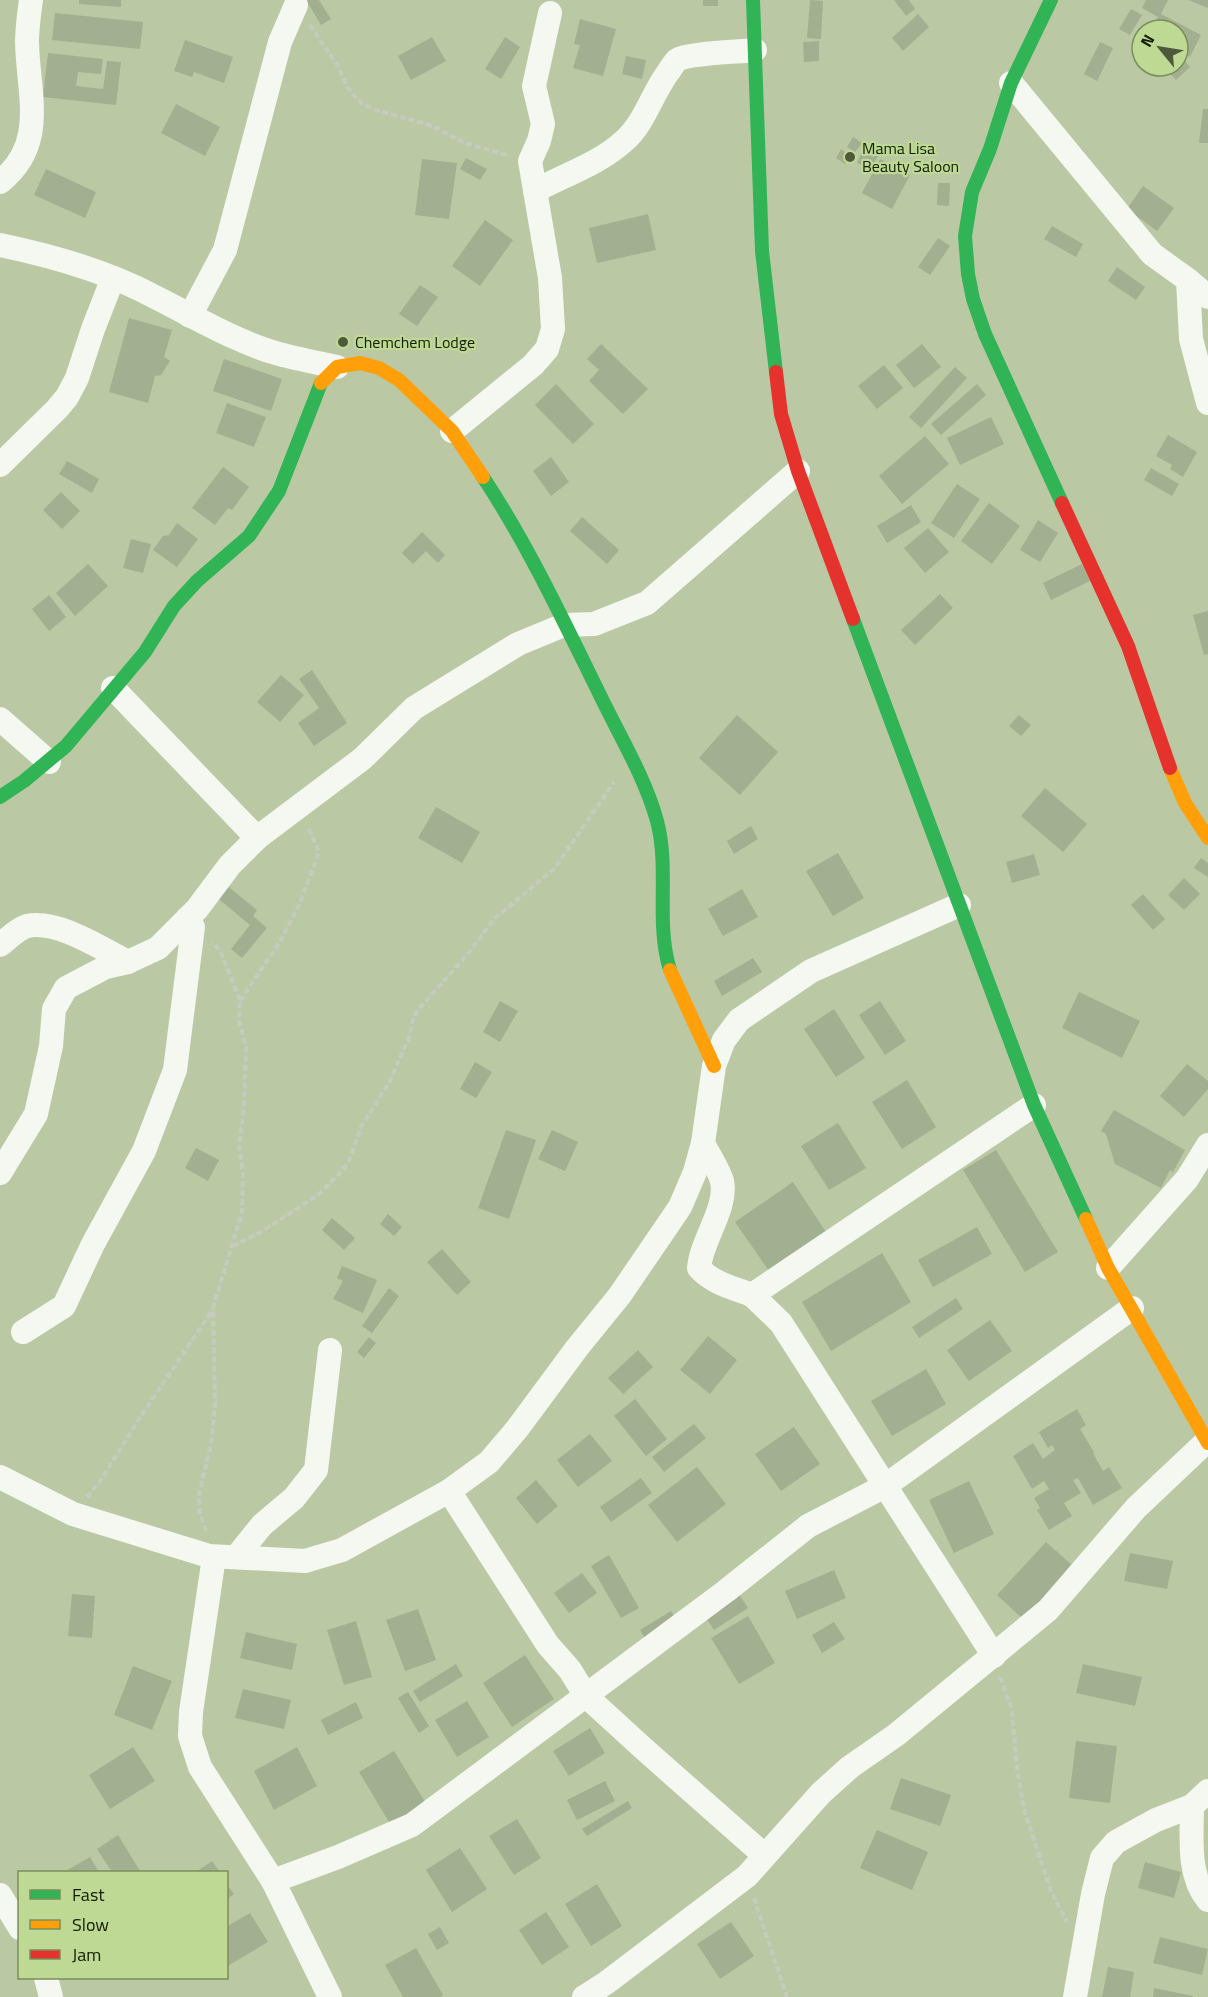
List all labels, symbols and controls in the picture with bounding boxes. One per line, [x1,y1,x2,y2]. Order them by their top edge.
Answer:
north arrow [1130,18,1190,78]
text: N [1134,30,1160,51]
place label: Mama Lisa Beauty Saloon [862,136,959,178]
marker: Mama Lisa Beauty Saloon [843,150,857,164]
place label: Chemchem Lodge [355,330,475,354]
marker: Chemchem Lodge [336,335,350,349]
legend [18,1871,228,1979]
text: Fast [72,1881,105,1908]
text: Slow [72,1911,109,1938]
text: Jam [72,1941,101,1968]

